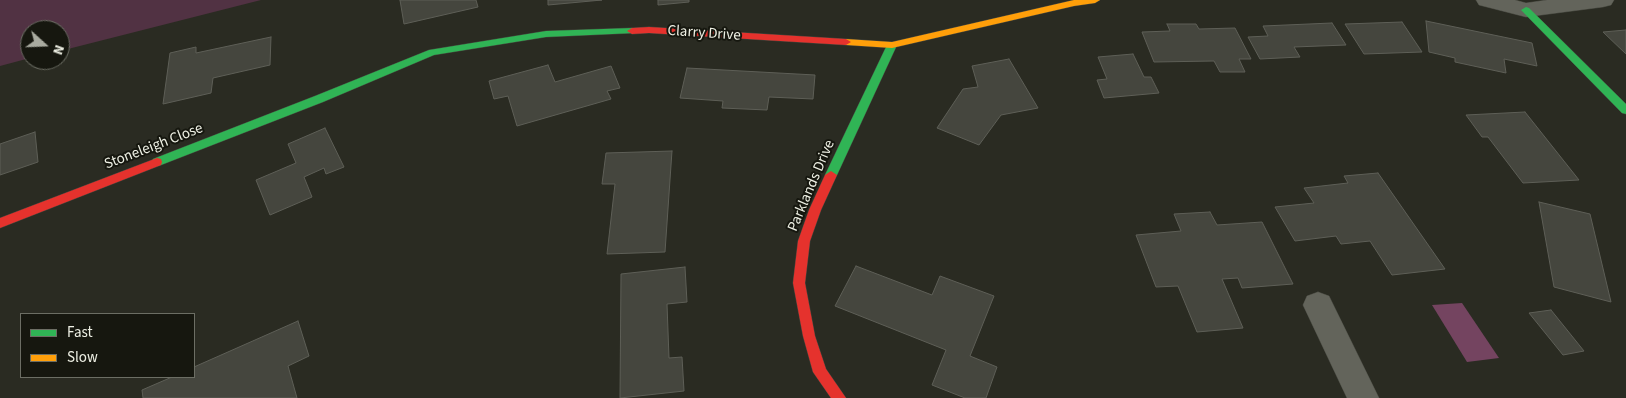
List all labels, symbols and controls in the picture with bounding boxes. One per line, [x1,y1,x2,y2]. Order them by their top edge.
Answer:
north arrow [20,20,70,70]
street label: Clarry Drive [667,22,741,46]
text: N [47,42,69,58]
street label: Stoneleigh Close [102,120,206,174]
street label: Parklands Drive [785,137,839,235]
legend [20,313,195,378]
text: Fast [67,322,93,343]
text: Slow [67,347,98,368]

